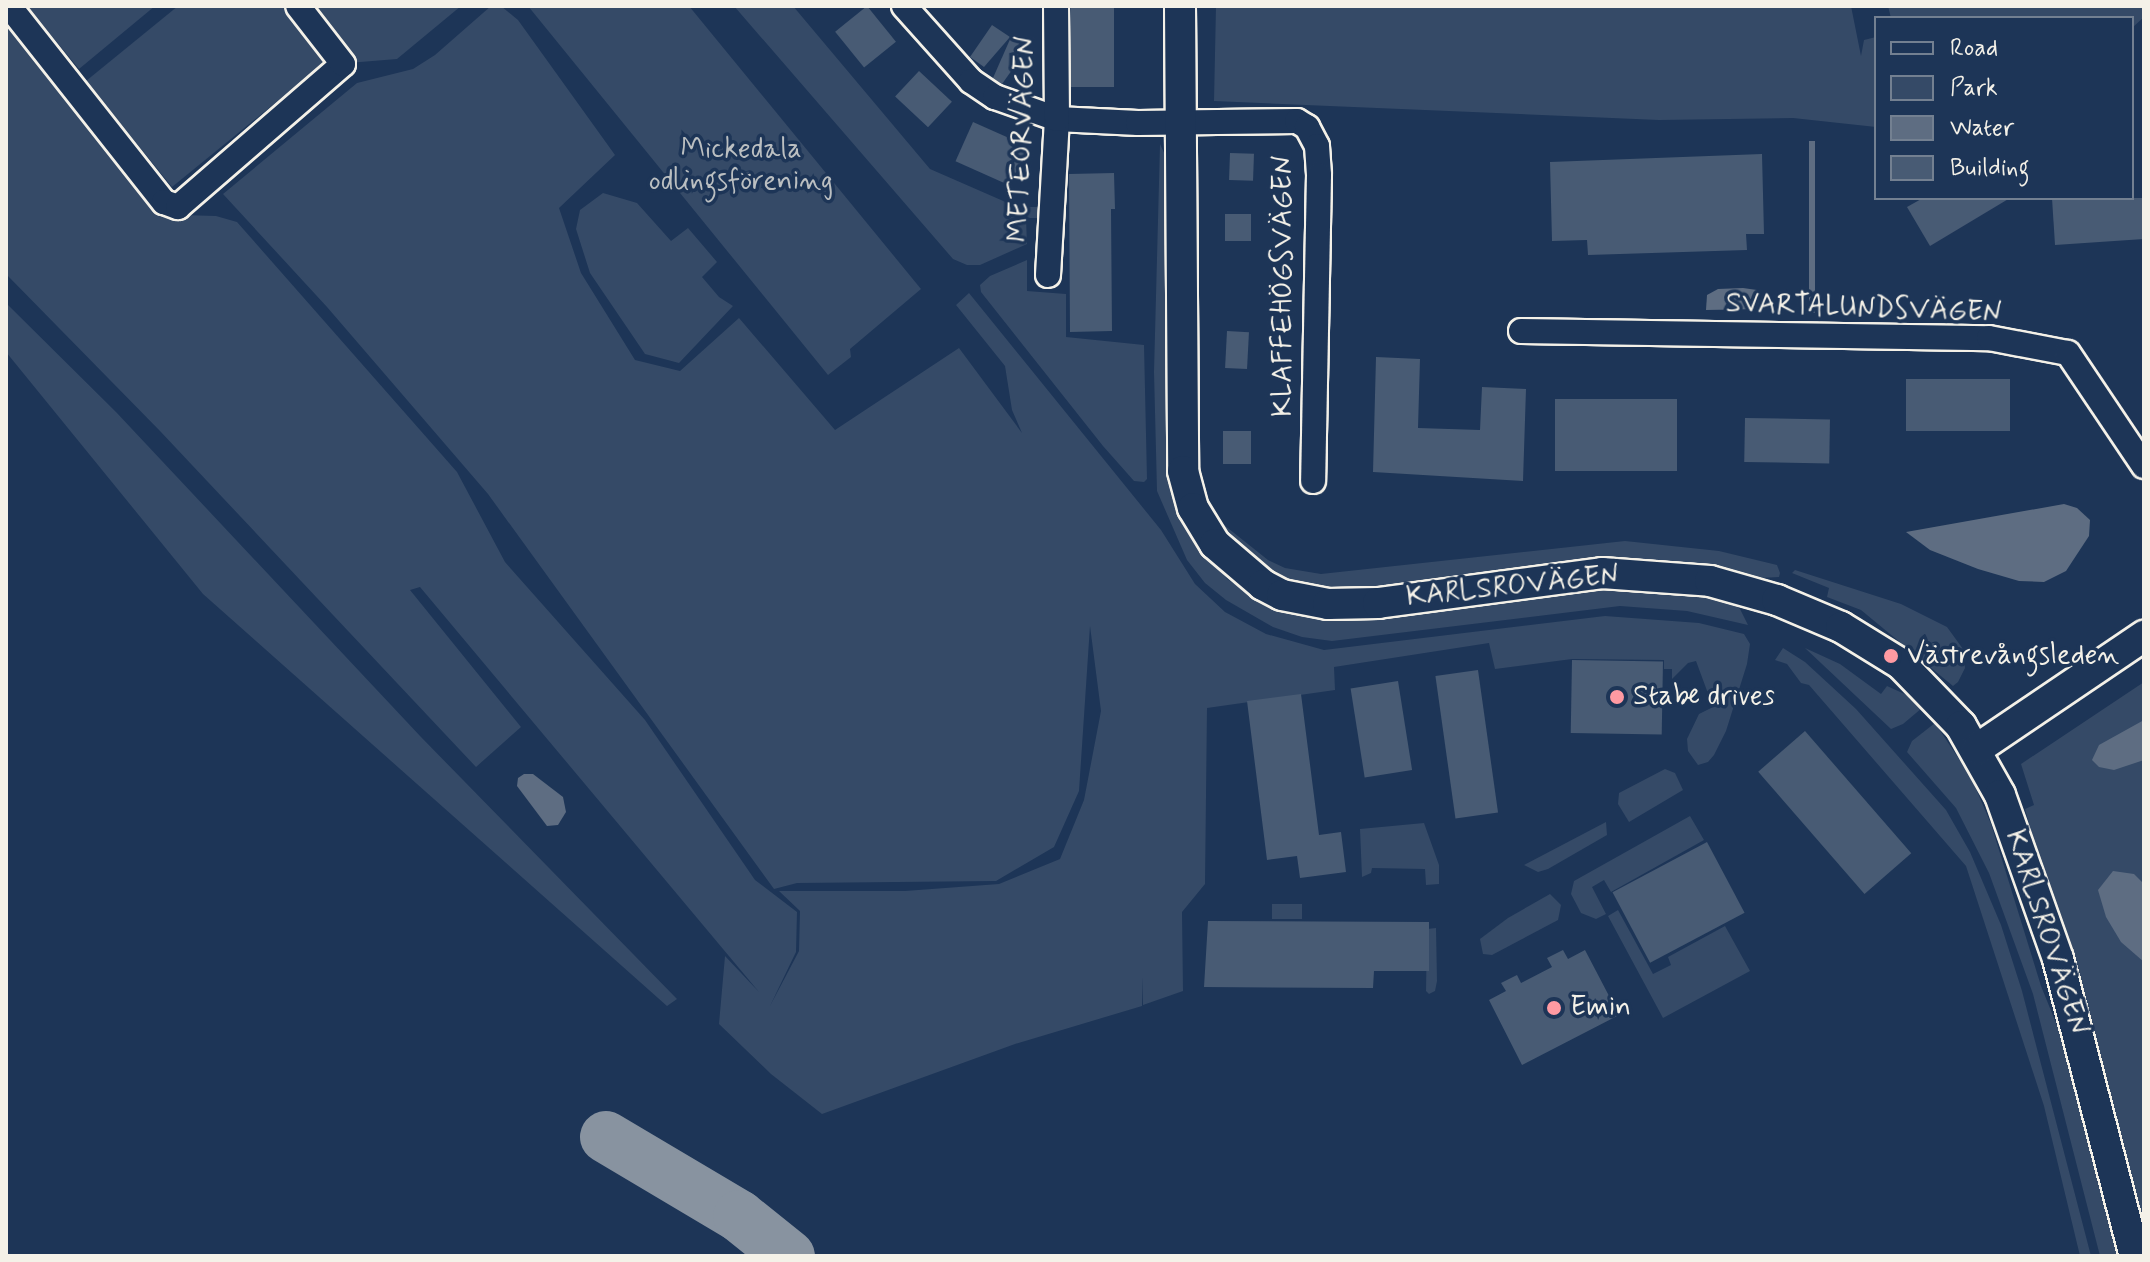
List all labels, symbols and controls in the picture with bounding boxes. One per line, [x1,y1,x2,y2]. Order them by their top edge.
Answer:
legend [1874,16,2134,200]
text: Road [1950,33,1998,64]
street label: METEORVÄGEN [1003,35,1043,243]
text: Park [1950,73,1998,104]
text: Water [1950,113,2014,144]
park label: Mickedala odlingsförening [649,133,833,199]
text: Building [1950,153,2030,184]
street label: KLAFFEHÖGSVÄGEN [1267,155,1301,417]
street label: SVARTALUNDSVÄGEN [1725,287,2003,331]
street label: KARLSROVÄGEN [1405,559,1621,615]
place label: Västrevångsleden [1907,639,2119,673]
marker: Västrevångsleden [1882,647,1900,665]
place label: Stabe drives [1633,680,1775,714]
marker: Stabe drives [1608,688,1626,706]
street label: KARLSROVÄGEN [1997,826,2095,1040]
place label: Emin [1570,991,1631,1025]
marker: Emin [1545,999,1563,1017]

